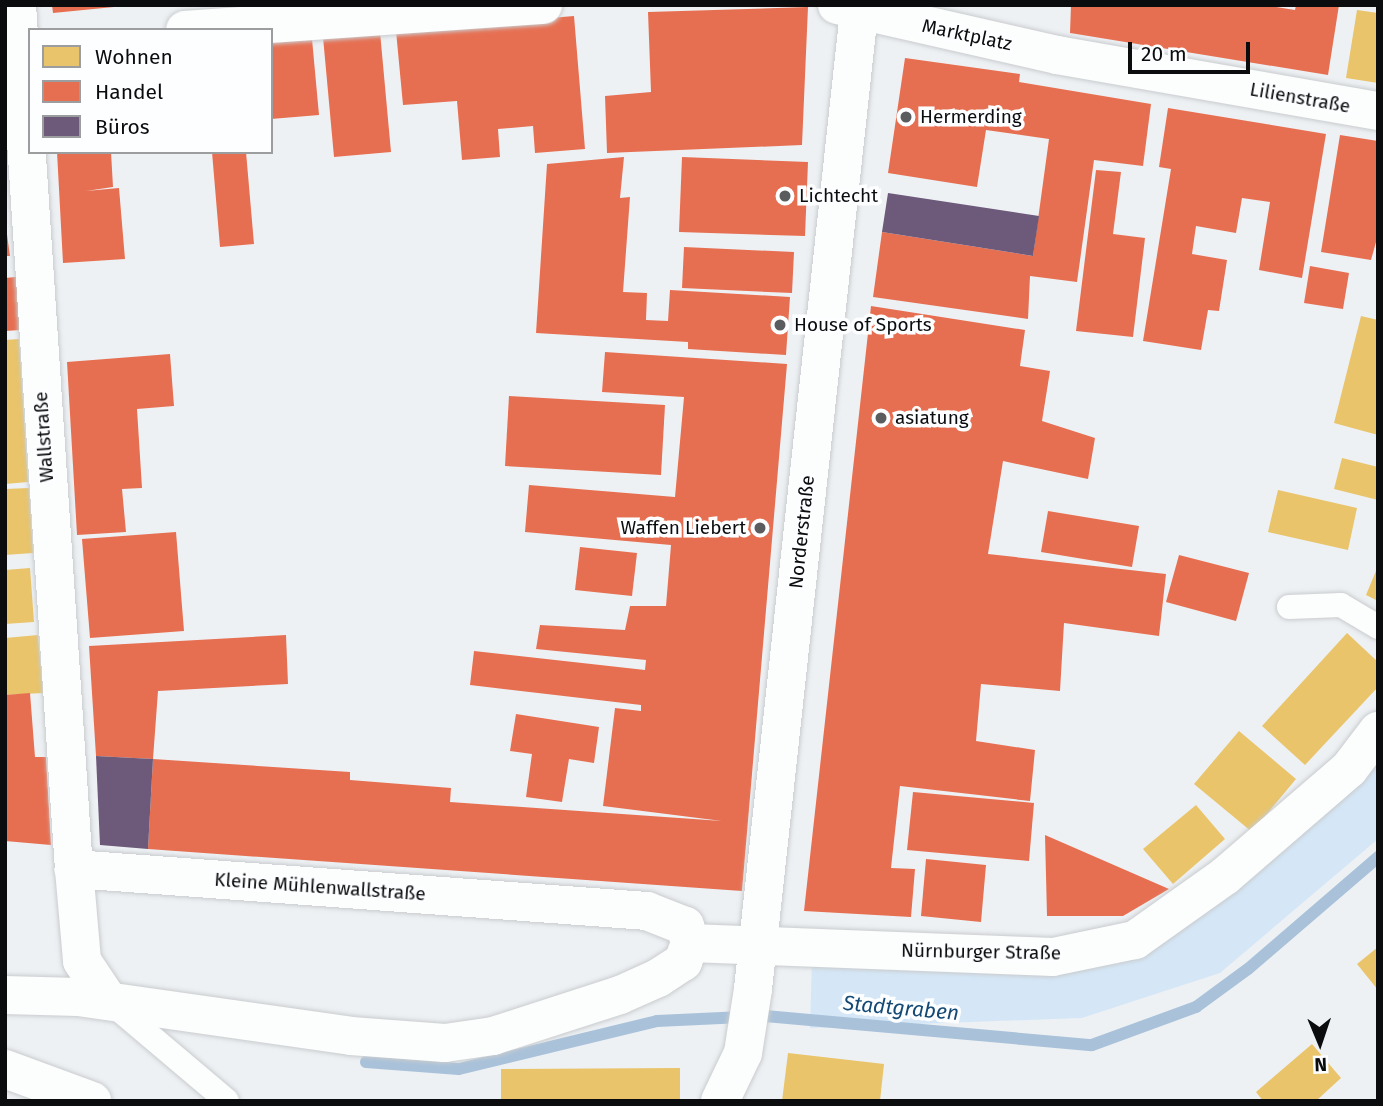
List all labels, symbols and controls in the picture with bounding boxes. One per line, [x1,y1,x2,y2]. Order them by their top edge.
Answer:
street label: Marktplatz [920,14,1014,56]
legend [28,28,273,154]
scale bar [1131,28,1254,72]
text: 20 m [1141,41,1187,67]
text: Wohnen [95,44,173,70]
street label: Lilienstraße [1248,78,1352,118]
text: Handel [95,79,163,105]
place label: Hermerding [920,106,1022,128]
marker: Hermerding [898,109,914,125]
text: Büros [95,114,150,140]
place label: Lichtecht [799,185,878,207]
marker: Lichtecht [777,188,793,204]
place label: House of Sports [794,314,932,336]
marker: House of Sports [772,317,788,333]
street label: Wallstraße [29,391,59,483]
place label: asiatung [895,407,969,429]
marker: asiatung [873,410,889,426]
street label: Norderstraße [785,474,819,590]
place label: Waffen Liebert [620,517,746,539]
marker: Waffen Liebert [752,520,768,536]
street label: Kleine Mühlenwallstraße [214,868,426,906]
street label: Nürnburger Straße [901,939,1061,965]
water label: Stadtgraben [842,990,960,1026]
north arrow [1285,1008,1355,1078]
text: N [1314,1053,1327,1076]

